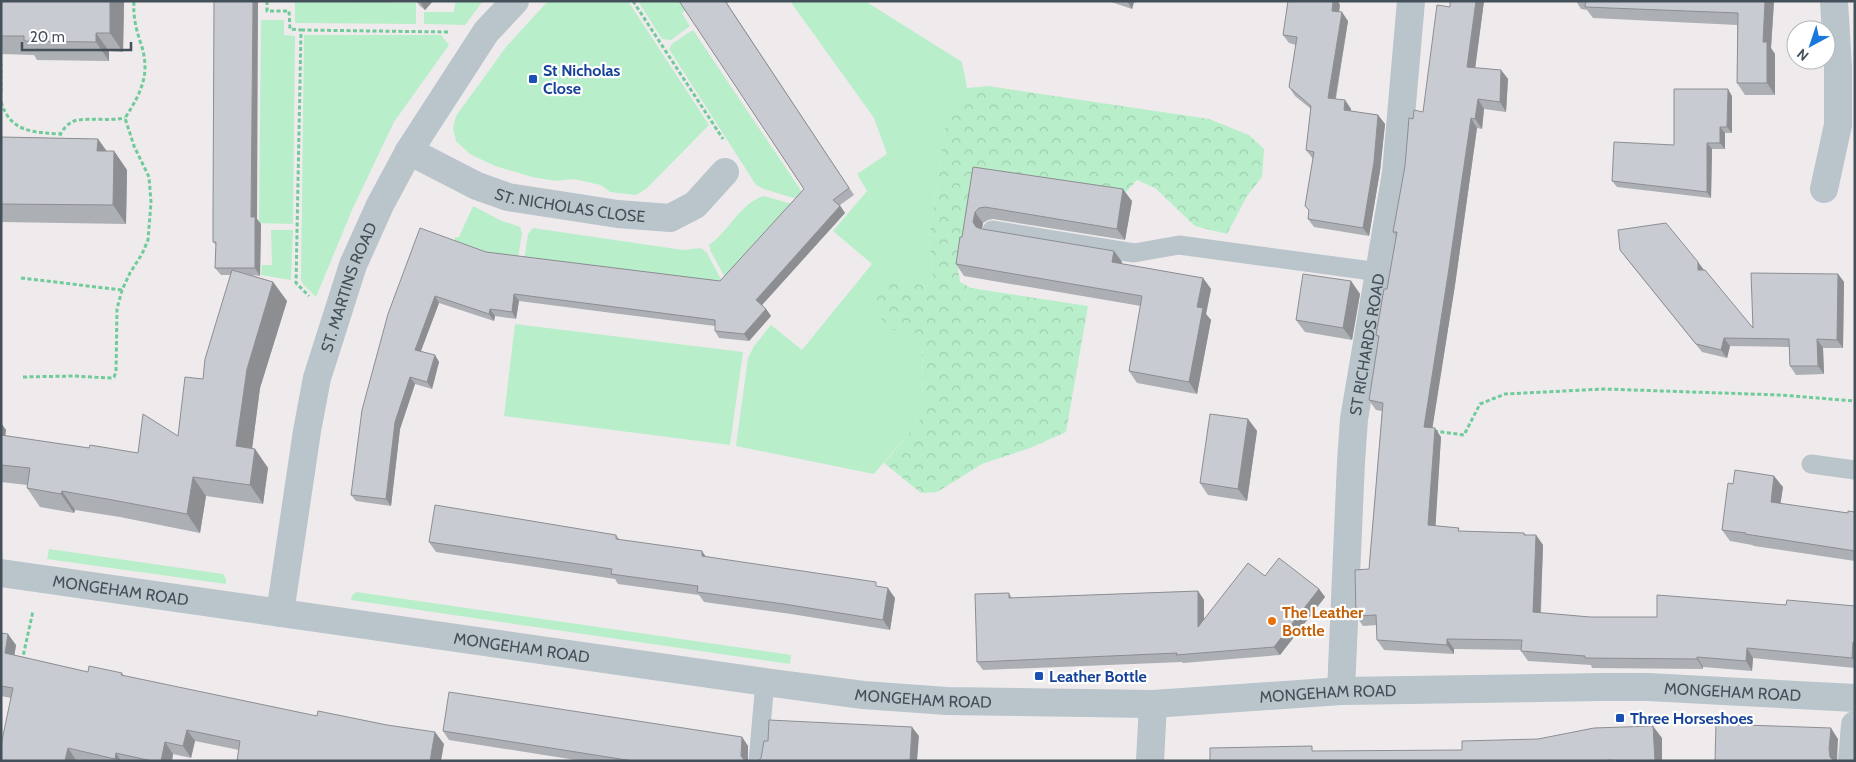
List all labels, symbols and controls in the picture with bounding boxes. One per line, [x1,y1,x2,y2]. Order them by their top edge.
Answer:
scale bar [22,20,131,52]
north arrow [1786,20,1836,70]
text: 20 m [30,28,65,46]
text: N [1793,45,1812,65]
place label: St Nicholas Close [543,61,621,98]
marker: St Nicholas Close [527,73,539,85]
street label: ST. NICHOLAS CLOSE [492,184,646,226]
street label: ST. MARTINS ROAD [317,220,381,355]
street label: ST RICHARDS ROAD [1346,272,1389,417]
street label: MONGEHAM ROAD [51,571,190,610]
place label: The Leather Bottle [1282,603,1364,640]
marker: The Leather Bottle [1266,615,1278,627]
street label: MONGEHAM ROAD [452,629,591,667]
place label: Leather Bottle [1049,667,1147,686]
marker: Leather Bottle [1033,670,1045,682]
street label: MONGEHAM ROAD [1664,679,1802,705]
street label: MONGEHAM ROAD [1259,681,1396,707]
street label: MONGEHAM ROAD [854,685,992,712]
place label: Three Horseshoes [1630,709,1754,728]
marker: Three Horseshoes [1614,712,1626,724]

